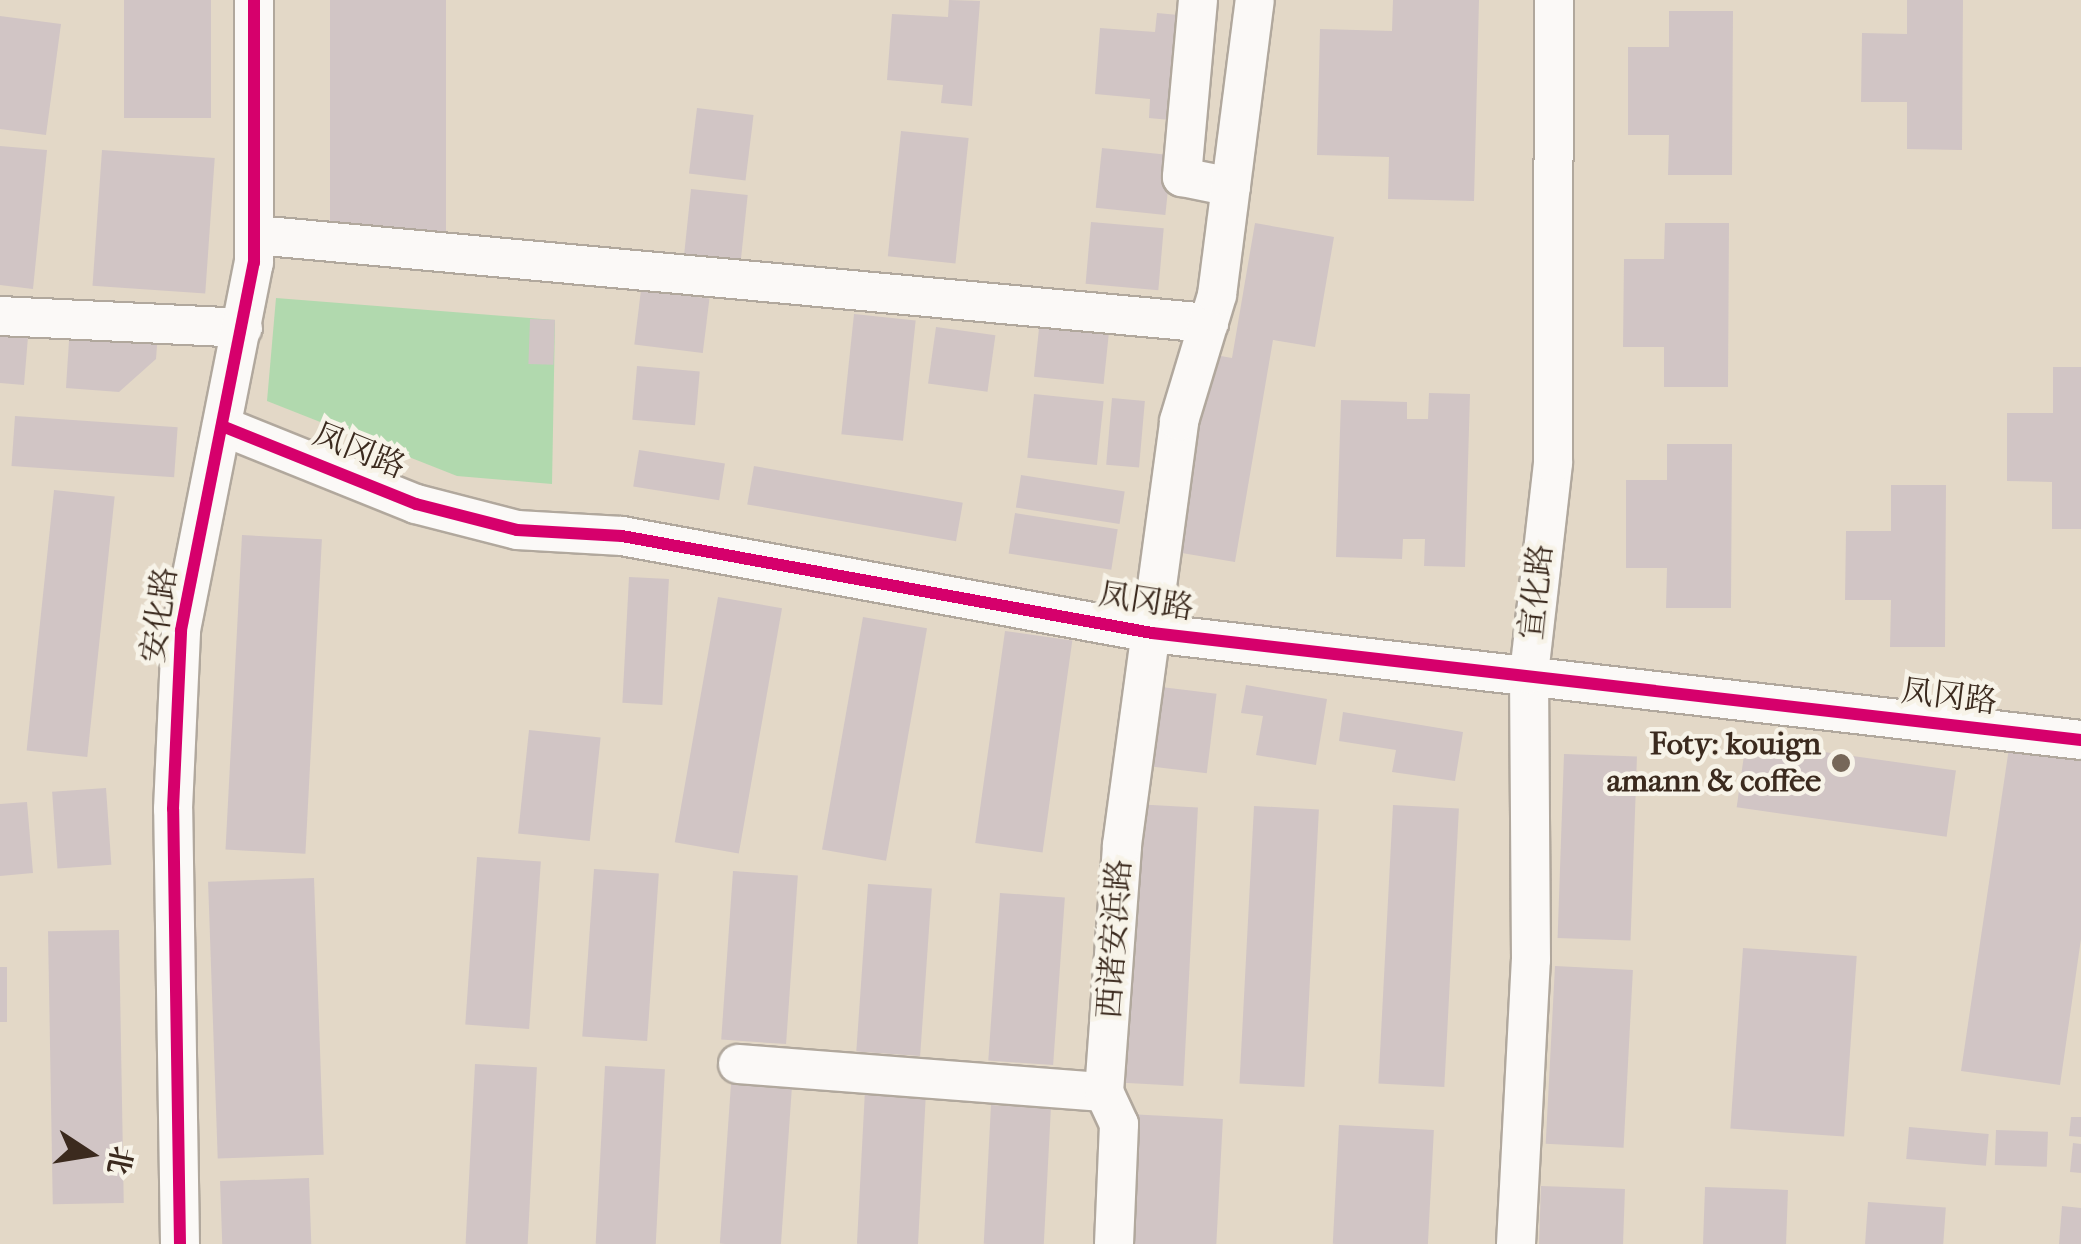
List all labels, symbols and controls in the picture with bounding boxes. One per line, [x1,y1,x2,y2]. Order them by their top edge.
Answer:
street label: 凤冈路 [307,415,411,487]
street label: 宣化路 [1513,542,1561,642]
street label: 安化路 [134,565,186,665]
street label: 凤冈路 [1096,576,1196,628]
street label: 凤冈路 [1899,672,1999,722]
place label: Foty: kouign amann & coffee [1607,726,1821,801]
marker: Foty: kouign amann & coffee [1830,752,1852,774]
street label: 西诸安浜路 [1090,858,1140,1020]
north arrow [40,1104,140,1204]
text: 北 [101,1143,139,1177]

